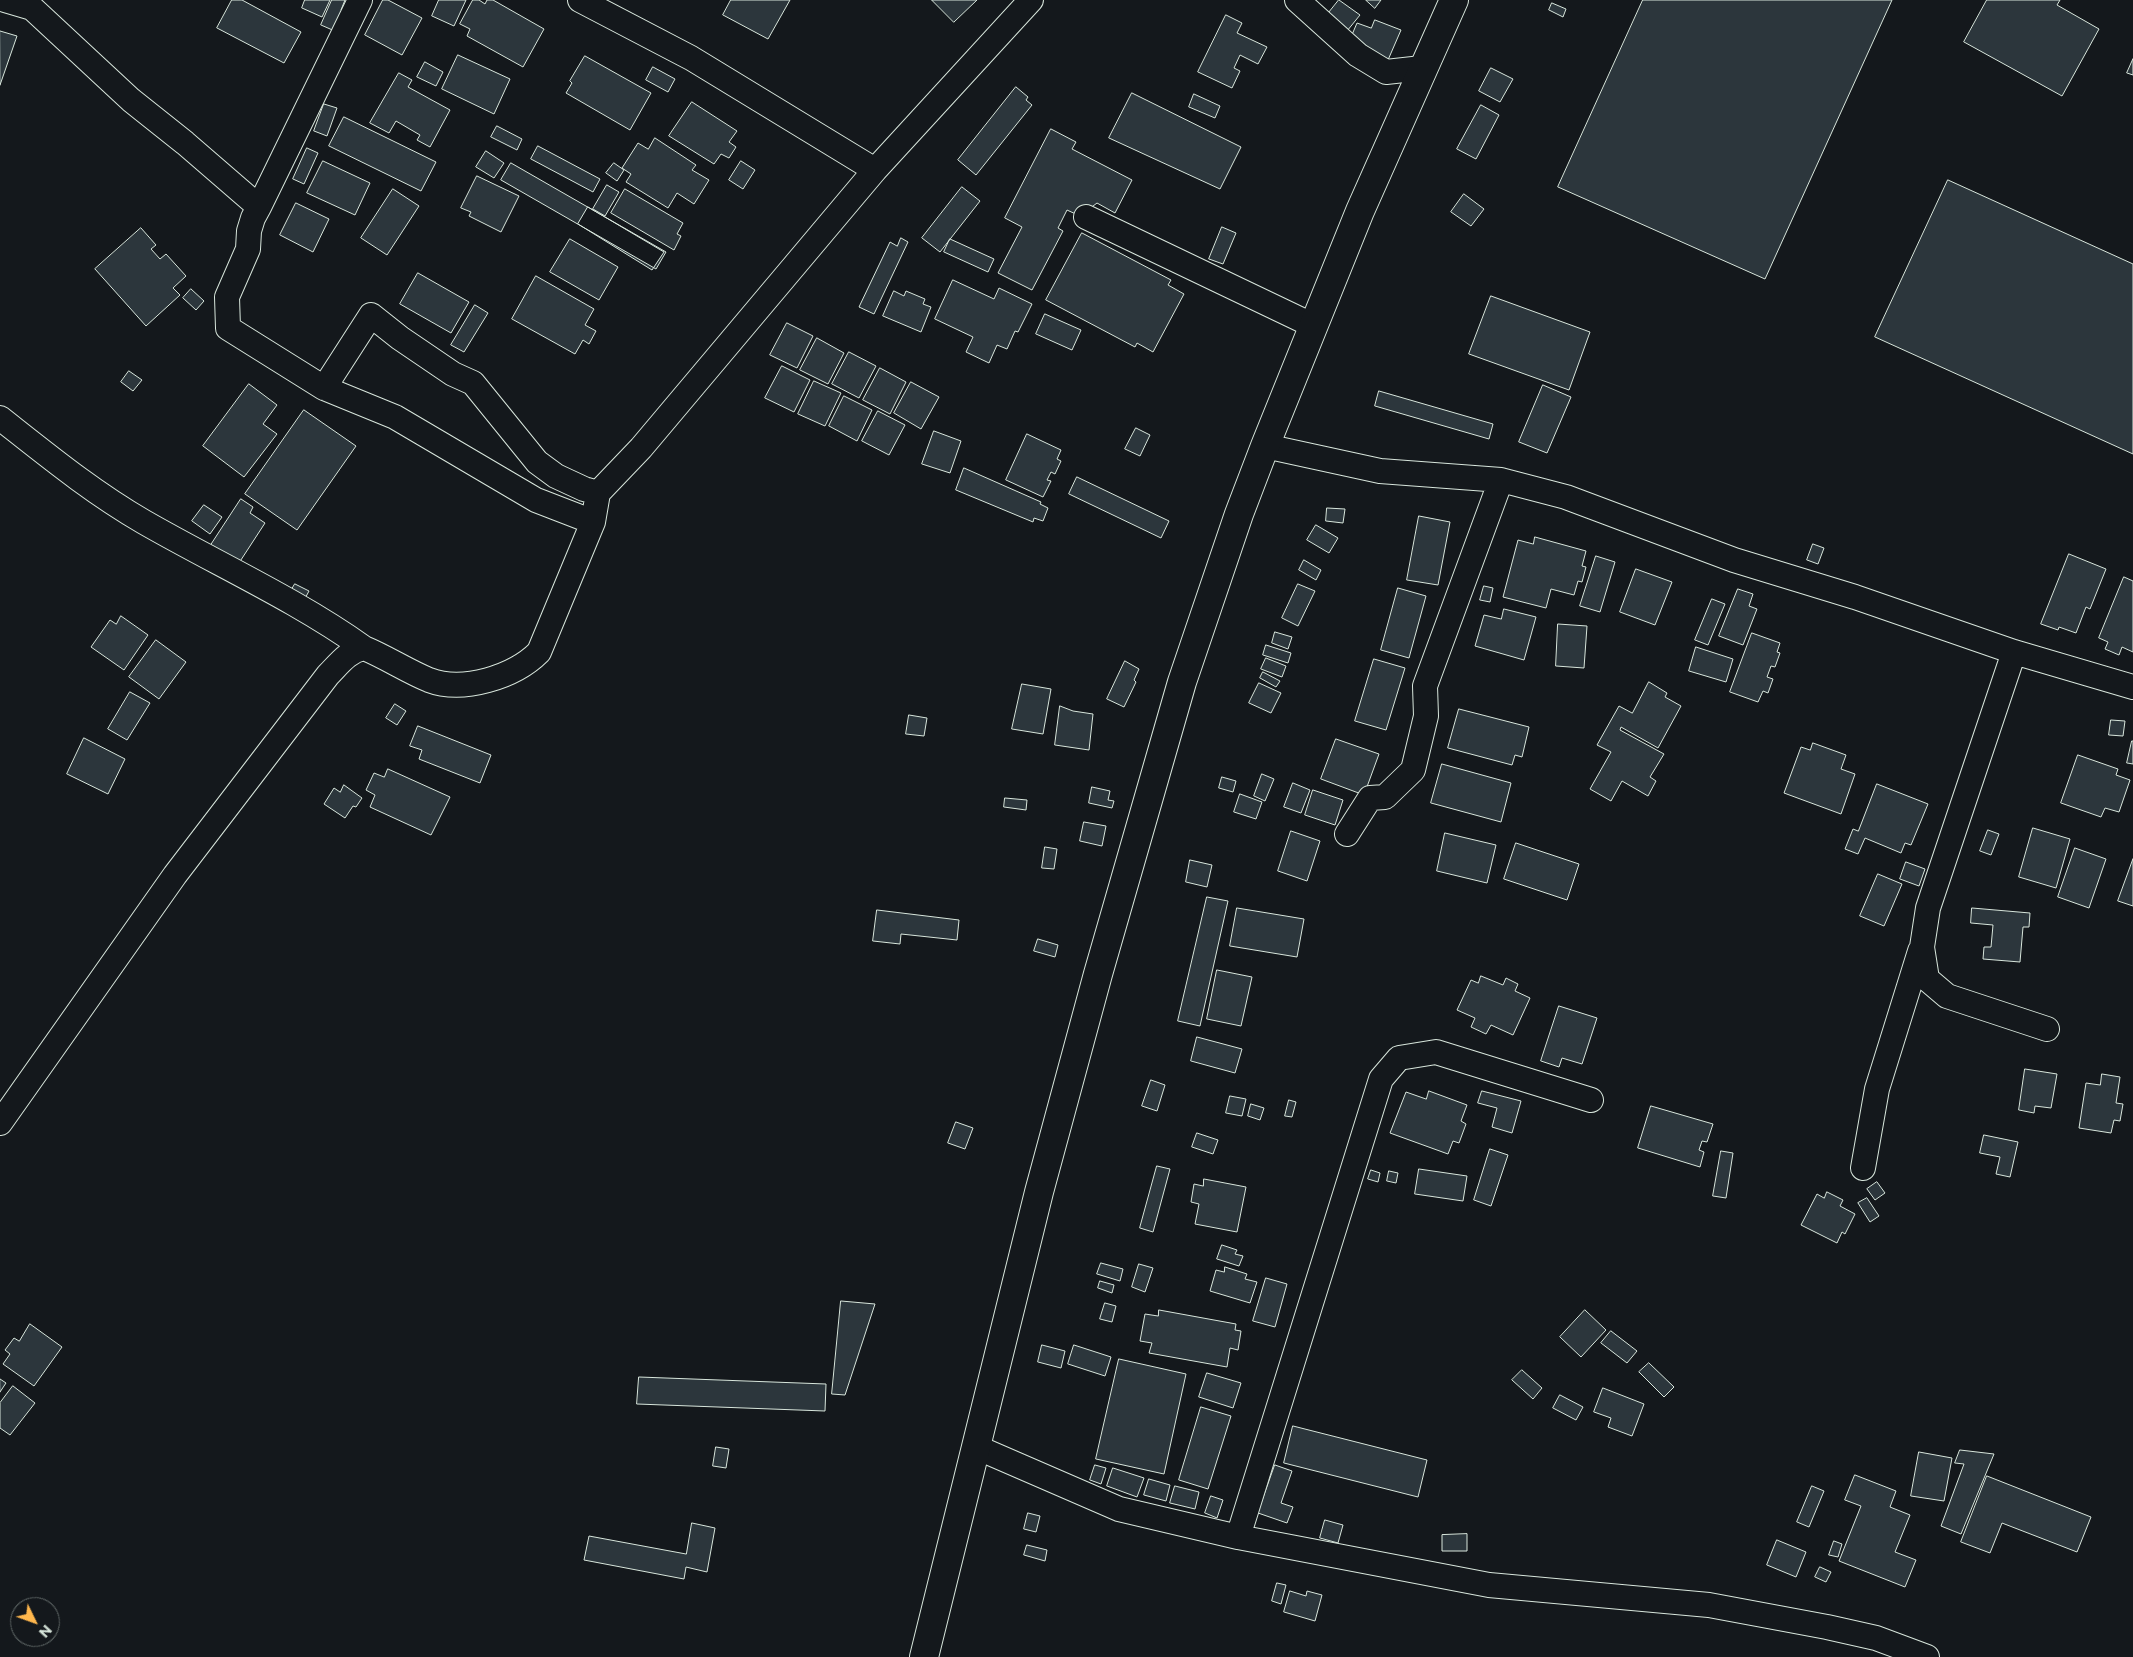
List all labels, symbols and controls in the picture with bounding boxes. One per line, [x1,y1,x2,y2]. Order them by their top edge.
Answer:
north arrow [10,1597,60,1647]
text: N [35,1621,56,1642]

